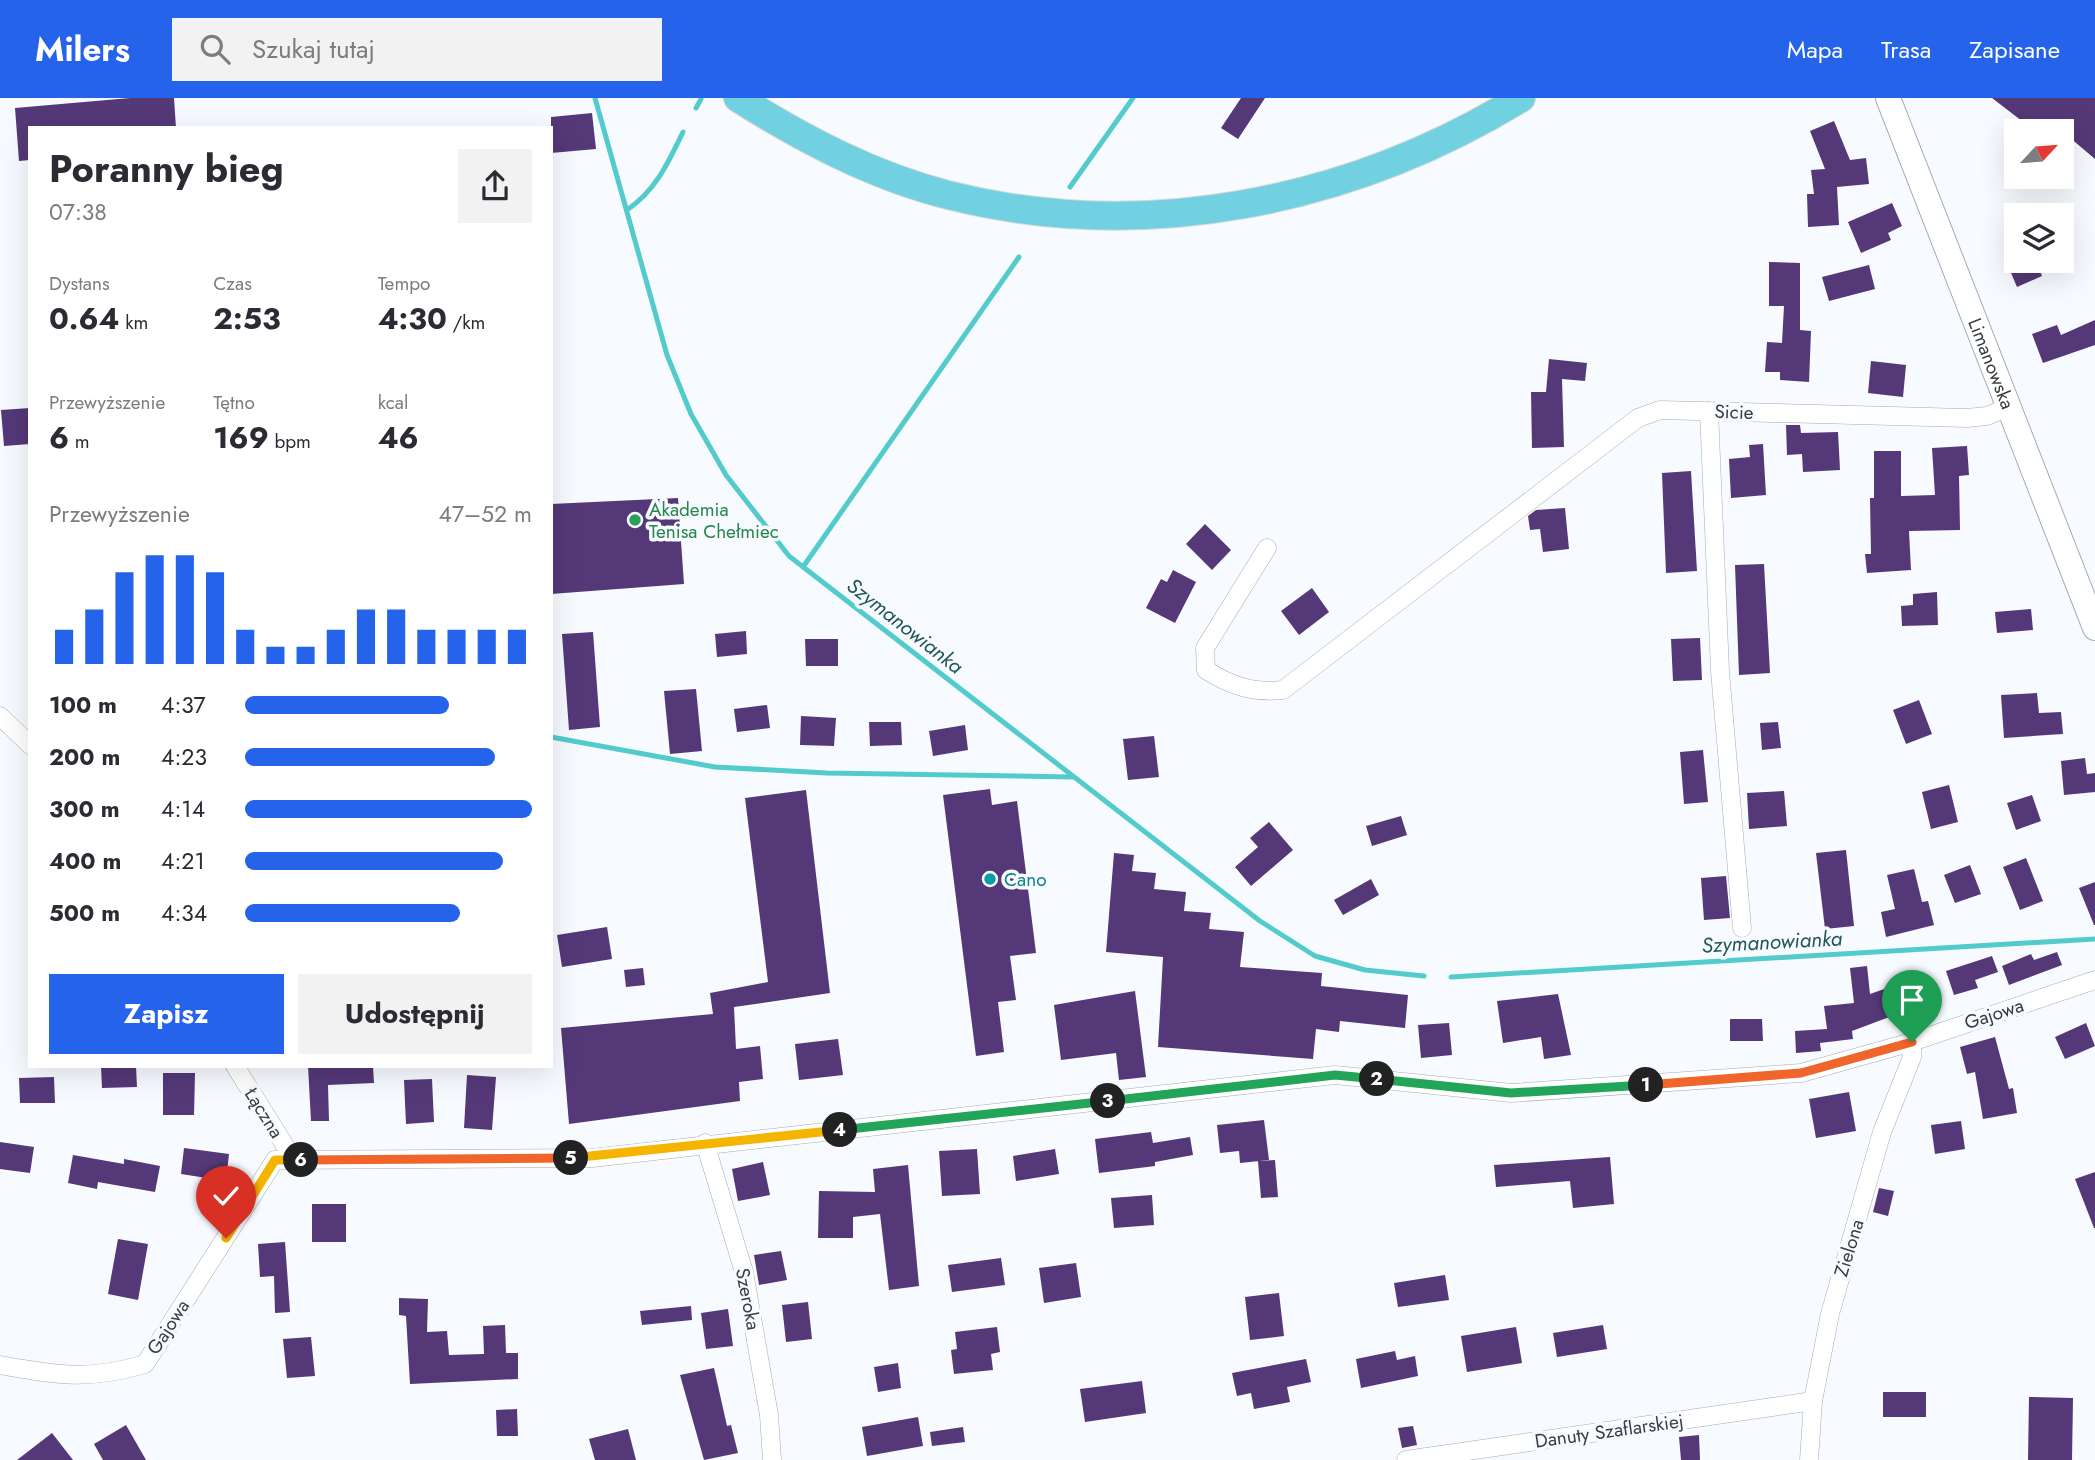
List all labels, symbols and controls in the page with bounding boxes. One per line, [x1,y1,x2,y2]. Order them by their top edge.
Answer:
search box [172,18,662,81]
text: Milers [35,26,130,73]
icon: search [196,30,234,68]
text: Szukaj tutaj [252,30,375,68]
text: Mapa [1787,32,1843,67]
text: Trasa [1881,32,1931,67]
text: Zapisane [1969,32,2060,67]
north arrow [2004,119,2074,189]
map controls [2004,119,2074,273]
text: Poranny bieg [49,141,284,196]
button: share [458,149,532,223]
text: 07:38 [49,195,107,229]
button: layers [2004,203,2074,273]
text: Dystans [49,270,110,297]
text: Czas [213,270,252,297]
text: Tempo [378,270,430,297]
text: 0.64 [49,297,120,340]
text: 2:53 [213,297,281,340]
text: 4:30 [378,297,447,340]
text: km [120,309,148,336]
text: /km [447,309,485,336]
street label: Limanowska [1962,314,2022,413]
text: Przewyższenie [49,389,165,416]
text: Tętno [213,389,255,416]
text: kcal [378,389,408,416]
street label: Sicie [1714,398,1754,426]
text: 6 [49,416,69,459]
text: 169 [213,416,269,459]
text: 46 [378,416,419,459]
text: m [69,428,90,455]
text: bpm [269,428,311,455]
place label: Akademia Tenisa Chełmiec [649,496,779,545]
text: Przewyższenie [49,497,190,531]
text: 47–52 m [439,497,532,531]
marker: Akademia Tenisa Chełmiec [627,512,643,528]
water label: Szymanowianka [840,571,970,681]
text: 100 m [49,688,117,722]
text: 4:37 [161,688,206,722]
text: 200 m [49,740,120,774]
text: 4:23 [161,740,207,774]
text: 300 m [49,792,120,826]
text: 4:14 [161,792,205,826]
text: 400 m [49,844,121,878]
text: 4:21 [161,844,205,878]
place label: Cano [1004,866,1047,893]
marker: Cano [982,871,998,887]
text: 500 m [49,896,120,930]
text: 4:34 [161,896,207,930]
water label: Szymanowianka [1701,923,1844,961]
pin [1882,970,1942,1042]
button: Zapisz [49,974,284,1054]
button: Udostępnij [298,974,532,1054]
icon: arrive [1893,981,1931,1019]
street label: Gajowa [1961,992,2027,1036]
pin: 2 [1360,1062,1394,1096]
text: 2 [1370,1065,1383,1092]
pin: 1 [1628,1068,1664,1102]
text: 1 [1641,1071,1650,1098]
street label: Łączna [238,1082,290,1143]
pin: 3 [1090,1084,1126,1118]
text: 3 [1102,1087,1113,1114]
pin: 4 [822,1112,858,1148]
text: 4 [833,1116,846,1143]
pin: 5 [554,1140,588,1176]
pin: 6 [284,1142,318,1178]
text: 5 [564,1144,577,1171]
text: 6 [294,1146,307,1173]
pin [196,1166,256,1238]
icon: check [207,1177,245,1215]
street label: Zielona [1827,1216,1871,1280]
street label: Szeroka [729,1266,767,1332]
street label: Gajowa [140,1294,196,1360]
street label: Danuty Szaflarskiej [1533,1407,1685,1455]

